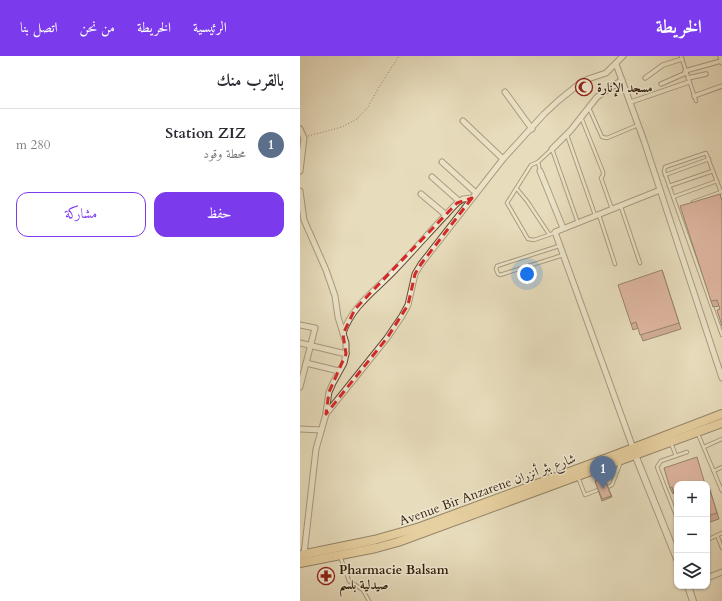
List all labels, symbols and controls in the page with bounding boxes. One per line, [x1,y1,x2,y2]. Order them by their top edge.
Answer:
text: الخريطة [656,14,702,40]
text: اتصل بنا [20,18,58,37]
text: من نحن [80,18,115,37]
text: الخريطة [137,18,171,37]
text: الرئيسية [193,18,227,37]
text: بالقرب منك [217,69,284,92]
mosque icon: مسجد الإنارة [574,77,594,97]
place label: مسجد الإنارة [597,79,653,97]
text: Station ZIZ [165,123,246,143]
text: 280 m [16,136,50,154]
text: 1 [268,136,274,154]
text: محطة وقود [203,145,246,163]
button: مشاركة [16,192,146,237]
button: حفظ [154,192,284,237]
your location [517,264,537,284]
street label: Avenue Bir Anzarene شارع بئر أنزران [397,450,579,532]
pin: 1 [590,456,616,489]
map controls [674,481,710,589]
button: + [674,481,710,517]
button: − [674,517,710,553]
button: layers [674,553,710,589]
place label: Pharmacie Balsam صيدلية بلسم [339,561,449,598]
pharmacy icon: Pharmacie Balsam صيدلية بلسم [316,566,336,586]

